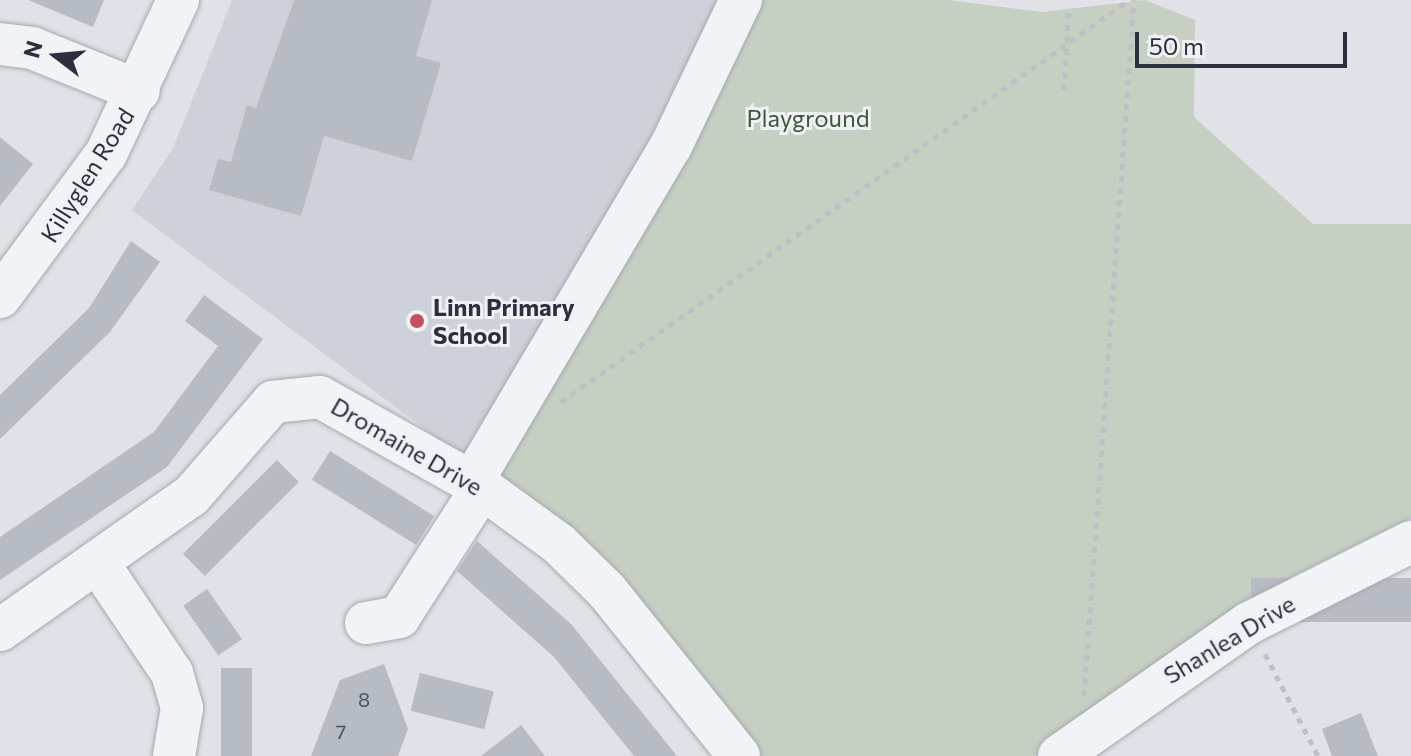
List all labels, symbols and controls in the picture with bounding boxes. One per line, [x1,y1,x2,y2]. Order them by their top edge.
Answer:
north arrow [16,16,96,96]
scale bar [1139,16,1351,66]
text: 50 m [1149,31,1204,60]
text: N [17,38,48,61]
street label: Killyglen Road [34,103,140,247]
park label: Playground [746,104,870,132]
place label: Linn Primary School [433,293,575,349]
marker: Linn Primary School [408,312,426,330]
street label: Dromaine Drive [326,391,488,501]
street label: Shanlea Drive [1158,589,1300,689]
house number: 8 [358,687,370,711]
house number: 7 [336,719,346,743]

